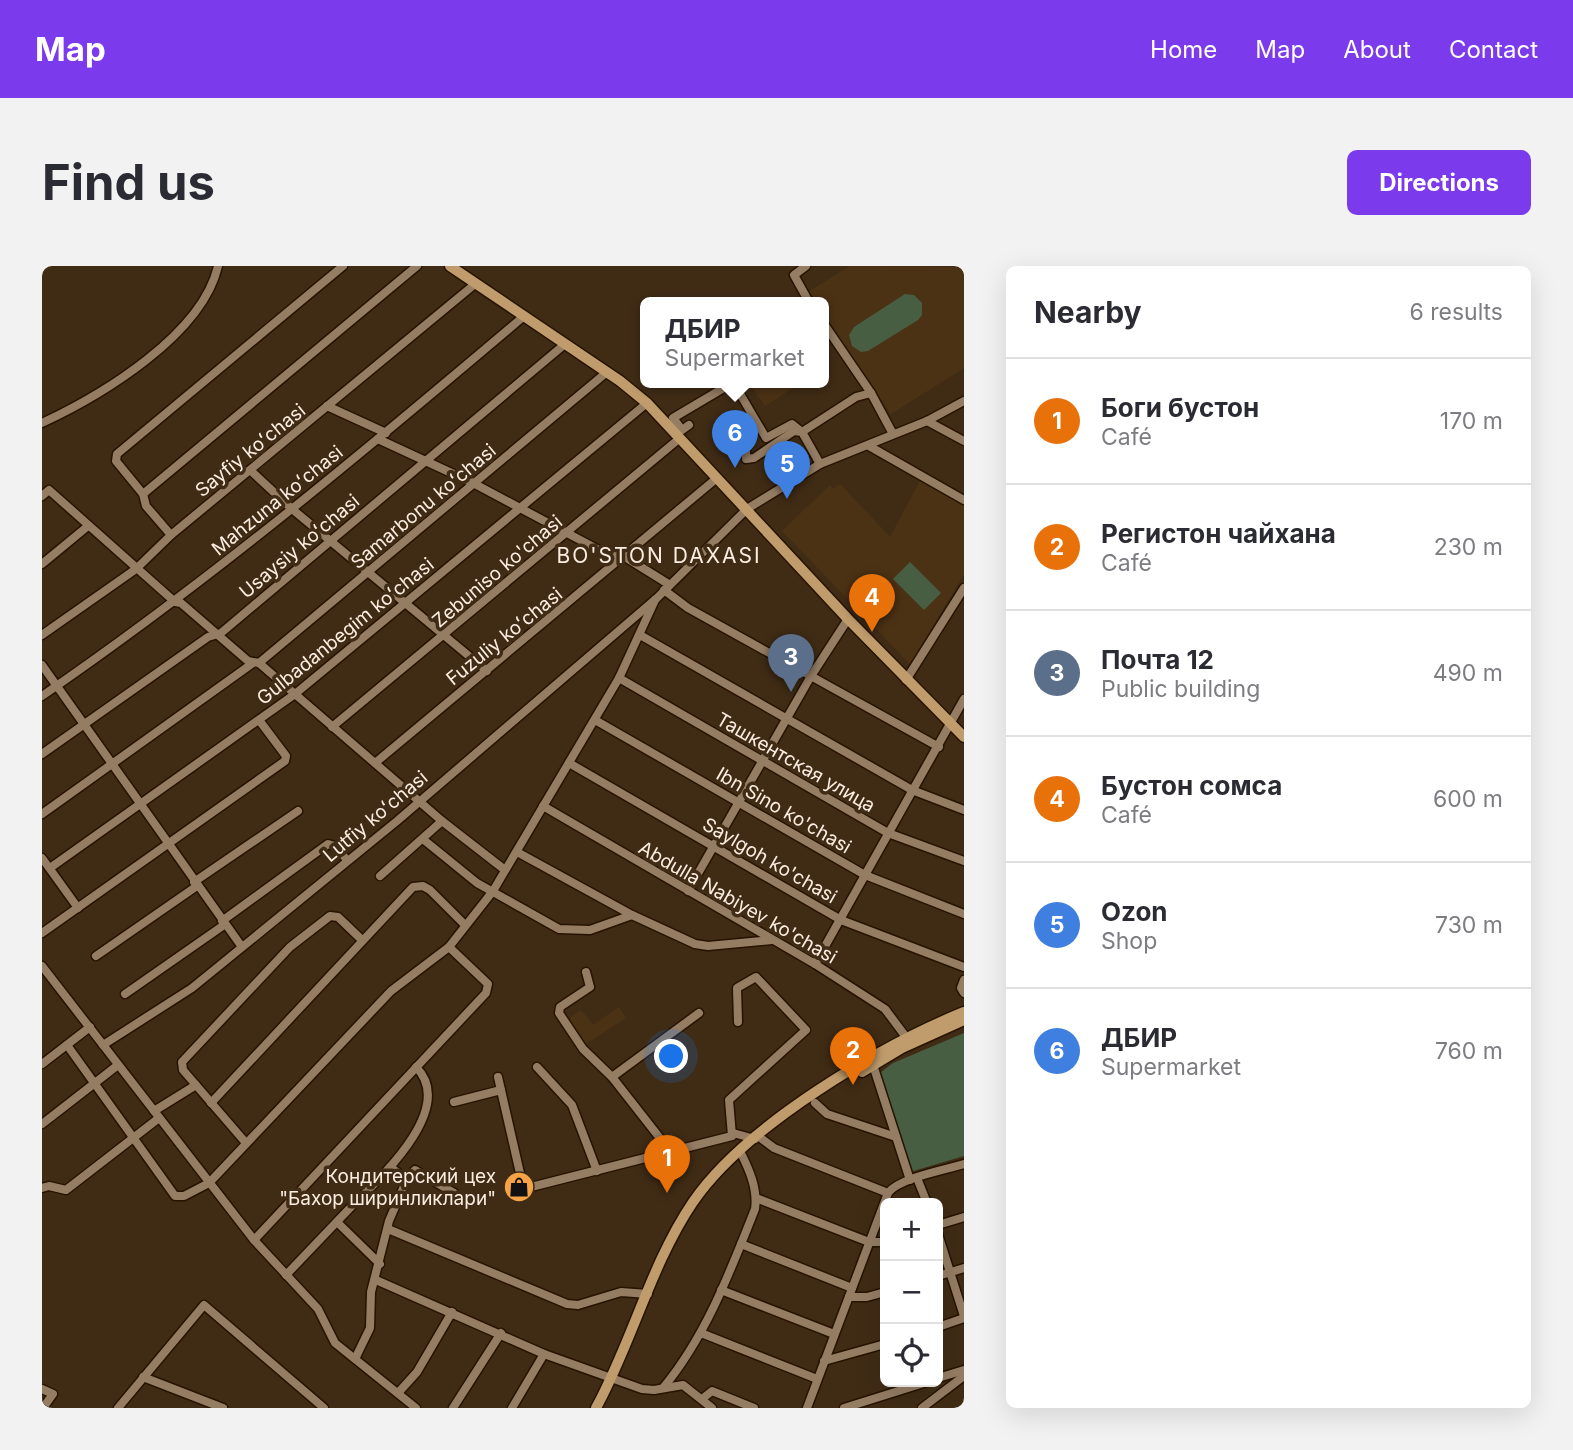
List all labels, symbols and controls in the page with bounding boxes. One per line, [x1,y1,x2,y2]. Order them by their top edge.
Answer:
text: Map [35,29,106,69]
text: Home [1150,35,1217,64]
text: Map [1255,35,1305,64]
text: About [1343,35,1411,64]
text: Contact [1449,35,1538,64]
button: Directions [1347,150,1531,215]
text: Find us [42,153,215,212]
text: Nearby [1034,294,1142,330]
popup [640,297,829,388]
text: 6 results [1409,298,1503,326]
text: ДБИР [665,313,741,344]
text: Supermarket [665,344,805,372]
text: Боги бустон [1101,392,1259,423]
street label: Sayfiy koʻchasi [191,399,310,502]
text: 1 [1052,407,1062,435]
text: 170 m [1440,407,1503,435]
pin: 6 [712,410,758,468]
text: Café [1101,423,1152,451]
street label: Samarbonu koʻchasi [346,439,501,574]
street label: Mahzuna koʻchasi [207,441,347,560]
pin: 5 [764,441,810,499]
street label: Usaysiy koʻchasi [235,489,364,603]
street label: Zebuniso ko'chasi [428,510,567,632]
text: Регистон чайхана [1101,518,1336,549]
text: 2 [1050,533,1064,561]
text: 230 m [1434,533,1503,561]
district label: BO'STON DAXASI [556,543,762,568]
text: Café [1101,549,1152,577]
street label: Gulbadanbegim koʻchasi [252,553,438,710]
pin: 4 [849,574,895,632]
street label: Fuzuliy koʻchasi [442,583,567,690]
pin: 3 [768,634,814,692]
text: Почта 12 [1101,644,1214,675]
text: 3 [1050,659,1064,687]
text: 490 m [1433,659,1503,687]
text: Public building [1101,675,1260,703]
street label: Ташкентская улица [712,708,879,817]
street label: Ibn Sino ko'chasi [712,762,855,858]
street label: Lutfiy koʻchasi [318,766,432,867]
text: Бустон сомса [1101,770,1282,801]
text: 4 [1049,785,1065,813]
text: 600 m [1433,785,1503,813]
text: Café [1101,801,1152,829]
street label: Saylgoh ko'chasi [698,813,841,908]
street label: Abdulla Nabiyev ko'chasi [635,836,841,969]
text: Ozon [1101,896,1168,927]
text: 5 [1050,911,1064,939]
text: 730 m [1435,911,1503,939]
text: Shop [1101,927,1157,955]
text: ДБИР [1101,1022,1177,1053]
pin: 2 [830,1027,876,1085]
text: 6 [1050,1037,1064,1065]
text: 760 m [1435,1037,1503,1065]
your location [654,1039,688,1073]
text: Supermarket [1101,1053,1241,1081]
pin: 1 [644,1135,690,1193]
place label: Кондитерский цех "Бахор ширинликлари" [279,1165,496,1210]
shop icon: Кондитерский цех "Бахор ширинликлари" [502,1170,536,1204]
map controls [880,1198,943,1387]
button: + [880,1198,943,1261]
button: − [880,1261,943,1324]
button: locate [880,1324,943,1387]

